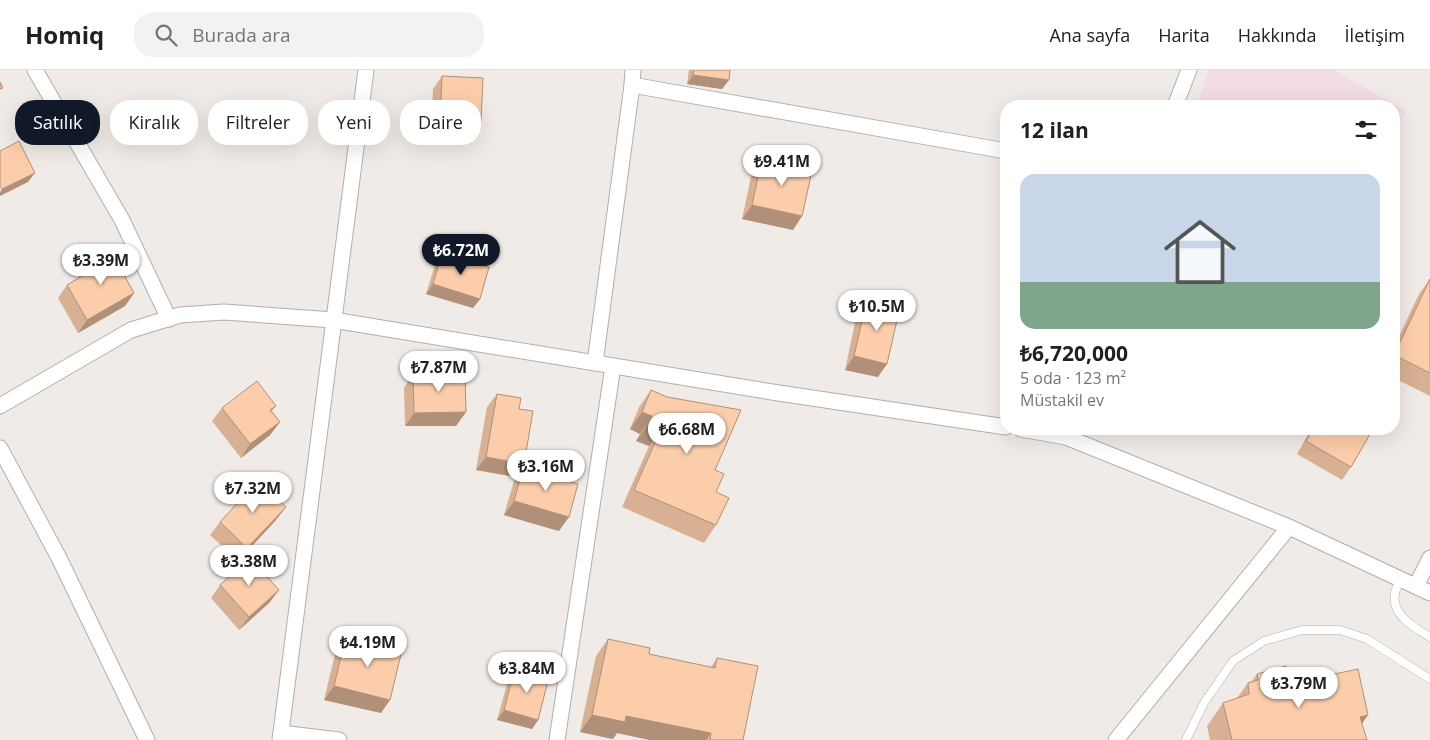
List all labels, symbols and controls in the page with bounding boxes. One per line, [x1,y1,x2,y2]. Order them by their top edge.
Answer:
search box [134,12,484,57]
text: Homiq [25,18,104,51]
icon: search [152,21,180,49]
text: Burada ara [192,22,291,48]
text: Ana sayfa [1049,23,1130,47]
text: Harita [1158,23,1210,47]
text: Hakkında [1238,23,1317,47]
text: İletişim [1345,23,1405,47]
chip: Satılık [15,100,100,145]
chip: Kiralık [110,100,198,145]
chip: Filtreler [208,100,308,145]
chip: Yeni [318,100,390,145]
chip: Daire [400,100,481,145]
text: 12 ilan [1020,116,1089,144]
icon: filters [1352,116,1380,144]
pin: ₺9.41M [741,144,823,187]
text: ₺9.41M [754,150,810,172]
icon: home [1155,207,1245,297]
pin: ₺6.72M [420,234,502,276]
text: ₺6.72M [433,239,489,261]
pin: ₺3.39M [60,244,142,286]
text: ₺3.39M [73,249,129,271]
pin: ₺10.5M [836,290,918,332]
text: ₺10.5M [849,295,905,317]
text: ₺6,720,000 [1020,339,1128,367]
pin: ₺7.87M [398,350,480,393]
text: ₺7.87M [411,356,467,378]
text: 5 oda · 123 m² [1020,367,1126,389]
text: Müstakil ev [1020,389,1104,411]
pin: ₺6.68M [646,412,728,455]
text: ₺6.68M [659,418,715,440]
pin: ₺3.16M [505,450,587,492]
text: ₺3.16M [518,455,574,477]
pin: ₺7.32M [212,472,294,514]
text: ₺7.32M [225,477,281,499]
pin: ₺3.38M [208,544,290,587]
text: ₺3.38M [221,550,277,572]
pin: ₺4.19M [327,626,409,668]
text: ₺4.19M [340,631,396,653]
pin: ₺3.84M [486,652,568,694]
text: ₺3.84M [499,657,555,679]
pin: ₺3.79M [1258,666,1340,709]
text: ₺3.79M [1271,672,1327,694]

